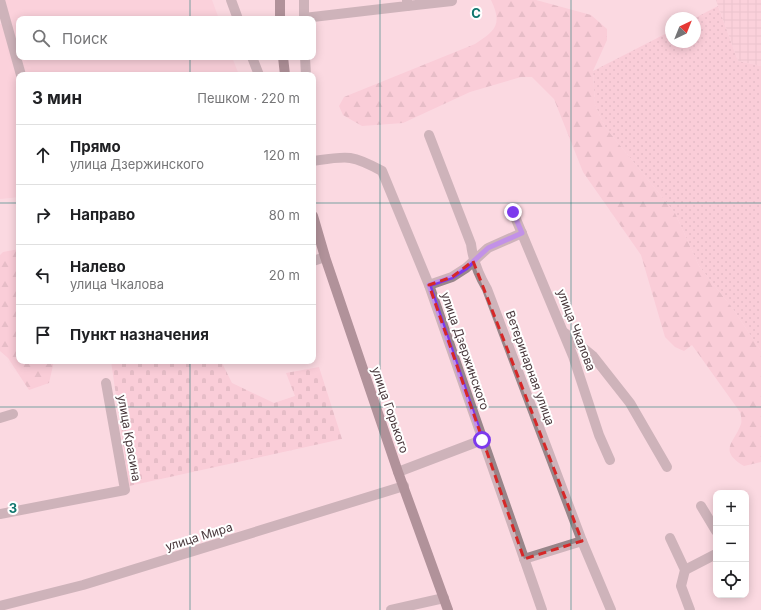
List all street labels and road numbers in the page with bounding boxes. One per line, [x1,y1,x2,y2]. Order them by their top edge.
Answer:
street label: улица Чкалова [554,287,599,373]
street label: улица Дзержинского [438,290,493,412]
street label: Ветеринарная улица [503,308,558,427]
street label: улица Горького [369,365,412,455]
street label: улица Красина [115,394,144,482]
street label: улица Мира [163,519,234,554]

